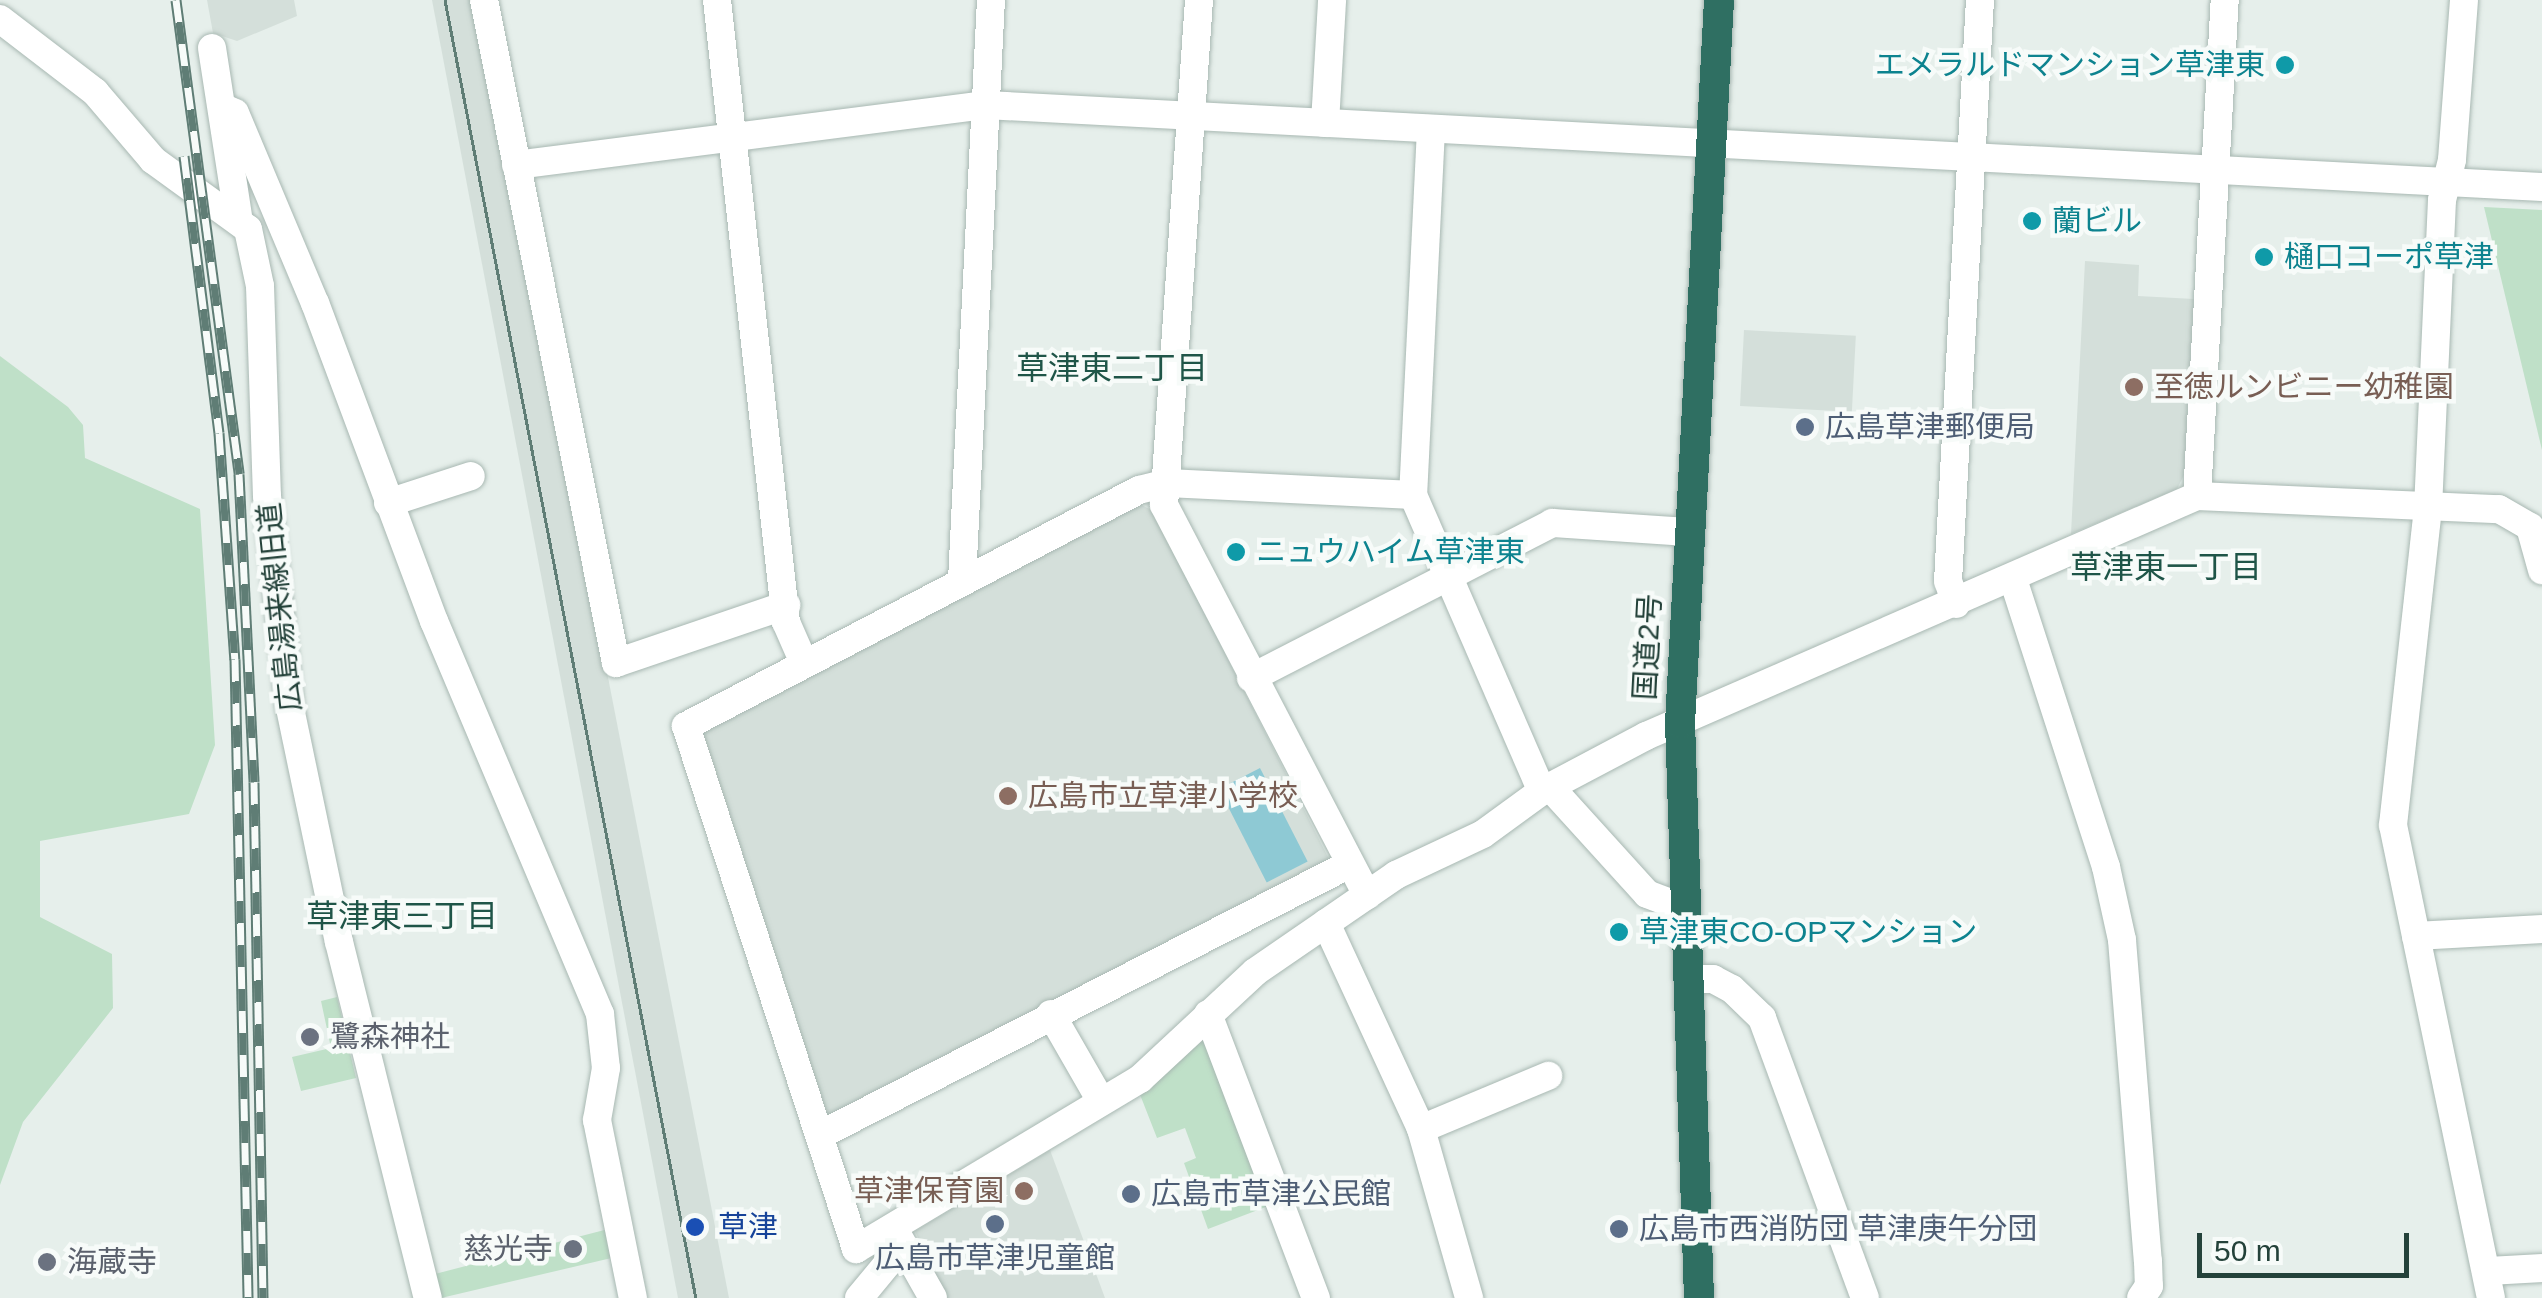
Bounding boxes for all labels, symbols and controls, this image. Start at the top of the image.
place label: エメラルドマンション草津東 [1875,47,2265,83]
marker: エメラルドマンション草津東 [2274,54,2296,76]
place label: 蘭ビル [2052,203,2142,239]
marker: 蘭ビル [2021,210,2043,232]
place label: 樋口コーポ草津 [2284,239,2494,275]
marker: 樋口コーポ草津 [2253,246,2275,268]
district label: 草津東二丁目 [1016,349,1208,387]
place label: 至徳ルンビニー幼稚園 [2154,369,2454,405]
marker: 至徳ルンビニー幼稚園 [2123,376,2145,398]
place label: 広島草津郵便局 [1825,409,2035,445]
marker: 広島草津郵便局 [1794,416,1816,438]
street label: 広島湯来線旧道 [251,501,309,713]
place label: ニュウハイム草津東 [1256,534,1526,570]
marker: ニュウハイム草津東 [1225,541,1247,563]
district label: 草津東一丁目 [2070,548,2262,586]
street label: 国道2号 [1627,593,1669,701]
place label: 広島市立草津小学校 [1028,778,1298,814]
marker: 広島市立草津小学校 [997,785,1019,807]
district label: 草津東三丁目 [306,897,498,935]
place label: 草津東CO-OPマンション [1639,914,1977,950]
marker: 草津東CO-OPマンション [1608,921,1630,943]
place label: 鷺森神社 [330,1019,450,1055]
marker: 鷺森神社 [299,1026,321,1048]
place label: 草津保育園 [854,1173,1004,1209]
place label: 広島市草津公民館 [1151,1176,1391,1212]
marker: 草津保育園 [1013,1180,1035,1202]
marker: 広島市草津公民館 [1120,1183,1142,1205]
place label: 草津 [718,1209,778,1245]
place label: 広島市西消防団 草津庚午分団 [1639,1211,2037,1247]
marker: 広島市草津児童館 [984,1213,1006,1235]
scale bar [2202,1213,2414,1275]
marker: 草津 [682,1214,708,1240]
marker: 広島市西消防団 草津庚午分団 [1608,1218,1630,1240]
place label: 慈光寺 [463,1231,553,1267]
text: 50 m [2214,1234,2281,1267]
marker: 慈光寺 [562,1238,584,1260]
place label: 広島市草津児童館 [875,1240,1115,1276]
place label: 海蔵寺 [67,1244,157,1280]
marker: 海蔵寺 [36,1251,58,1273]

